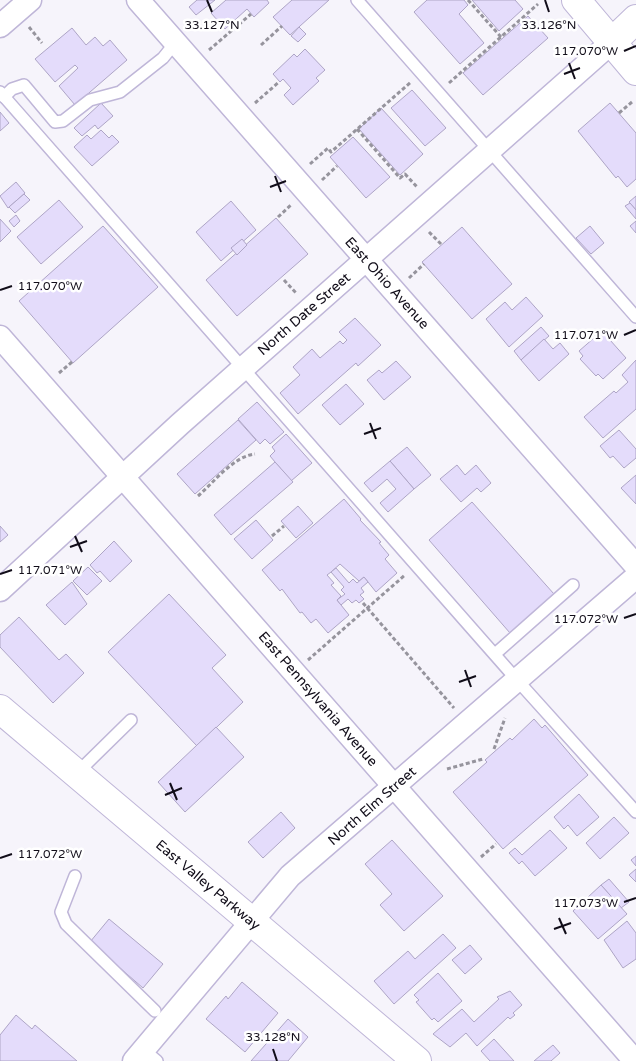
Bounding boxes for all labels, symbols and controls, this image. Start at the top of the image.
text: 33.127°N [184,18,240,32]
text: 33.126°N [522,18,576,32]
text: 117.070°W [554,44,618,58]
street label: East Ohio Avenue [341,234,433,333]
street label: North Date Street [254,269,354,359]
text: 117.070°W [18,279,82,293]
text: 117.071°W [554,328,618,342]
text: 117.071°W [18,563,82,577]
text: 117.072°W [554,612,618,626]
street label: East Pennsylvania Avenue [255,628,381,770]
street label: North Elm Street [324,763,420,849]
street label: East Valley Parkway [152,836,264,934]
text: 117.072°W [18,847,82,861]
text: 117.073°W [554,896,618,910]
text: 33.128°N [246,1030,300,1044]

